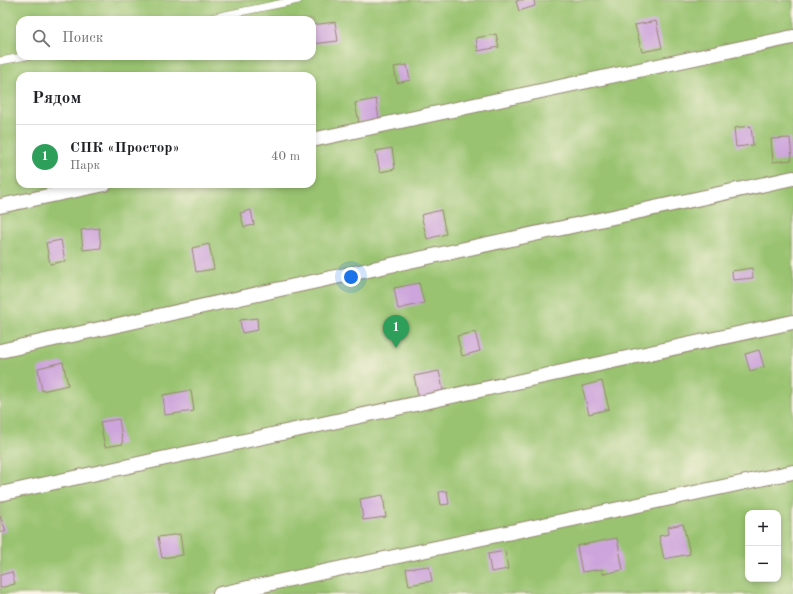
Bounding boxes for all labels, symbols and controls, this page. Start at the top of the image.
search box [16,16,316,60]
icon: search [30,27,52,49]
text: Поиск [62,31,103,46]
text: Рядом [32,90,81,107]
text: СПК «Простор» [70,141,180,156]
text: 1 [41,150,49,163]
text: 40 m [271,150,300,163]
text: Парк [70,159,100,172]
your location [341,267,361,287]
pin: 1 [383,315,409,348]
map controls [745,510,781,582]
button: + [745,510,781,546]
button: − [745,546,781,582]

